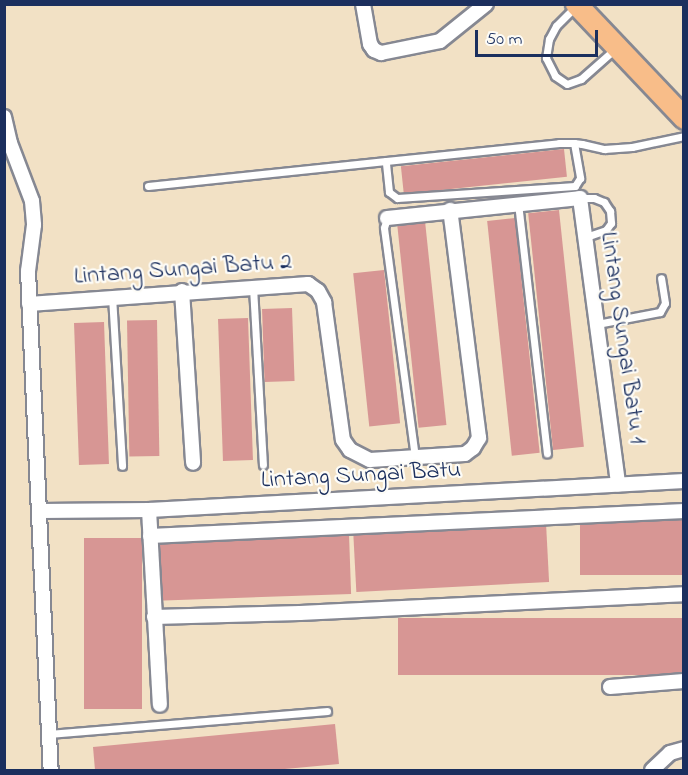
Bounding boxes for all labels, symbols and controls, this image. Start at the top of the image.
scale bar [478,18,601,56]
text: 50 m [486,27,523,53]
street label: Lintang Sungai Batu 1 [593,230,651,446]
street label: Lintang Sungai Batu 2 [73,248,293,292]
street label: Lintang Sungai Batu [260,456,462,496]

